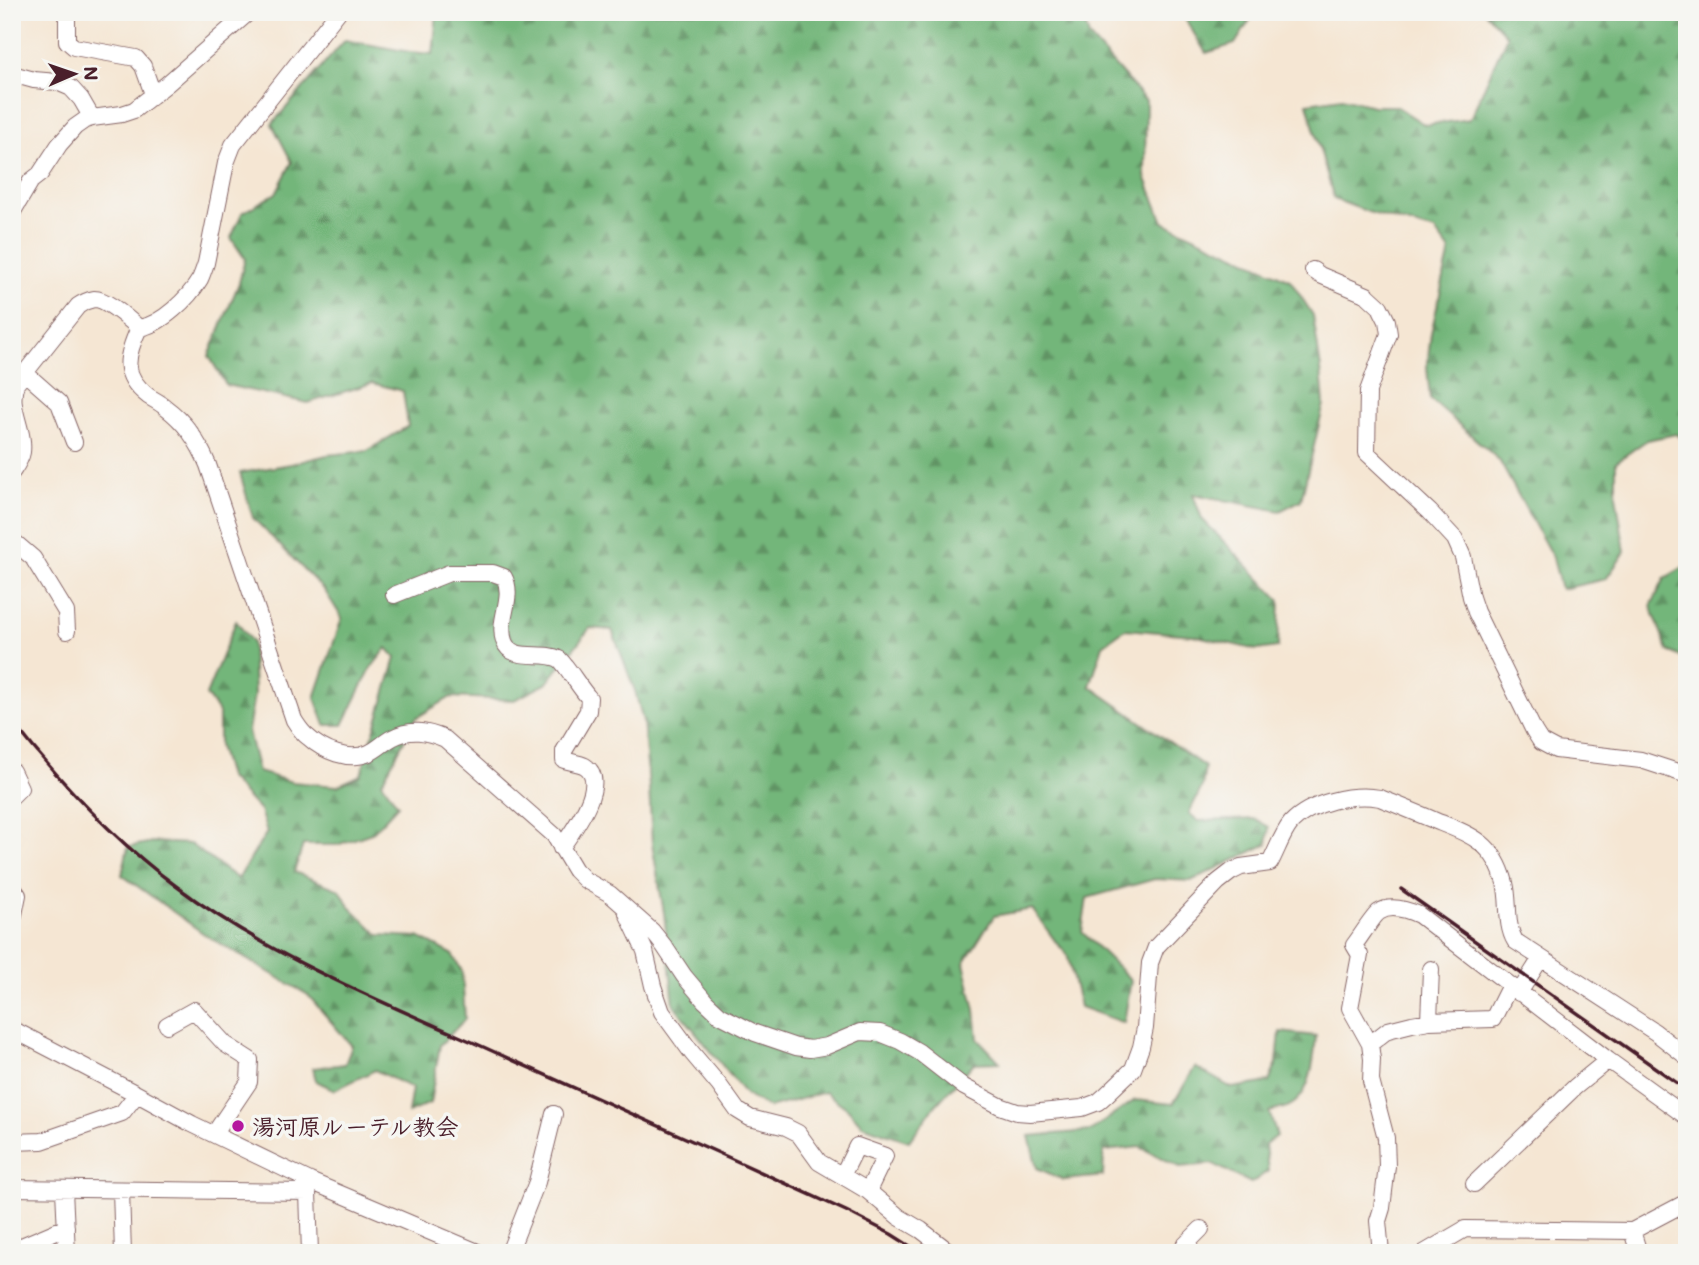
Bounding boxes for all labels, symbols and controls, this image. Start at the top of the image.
north arrow [38,38,108,108]
text: N [79,66,104,81]
place label: 湯河原ルーテル教会 [252,1111,459,1141]
marker: 湯河原ルーテル教会 [230,1118,246,1134]

